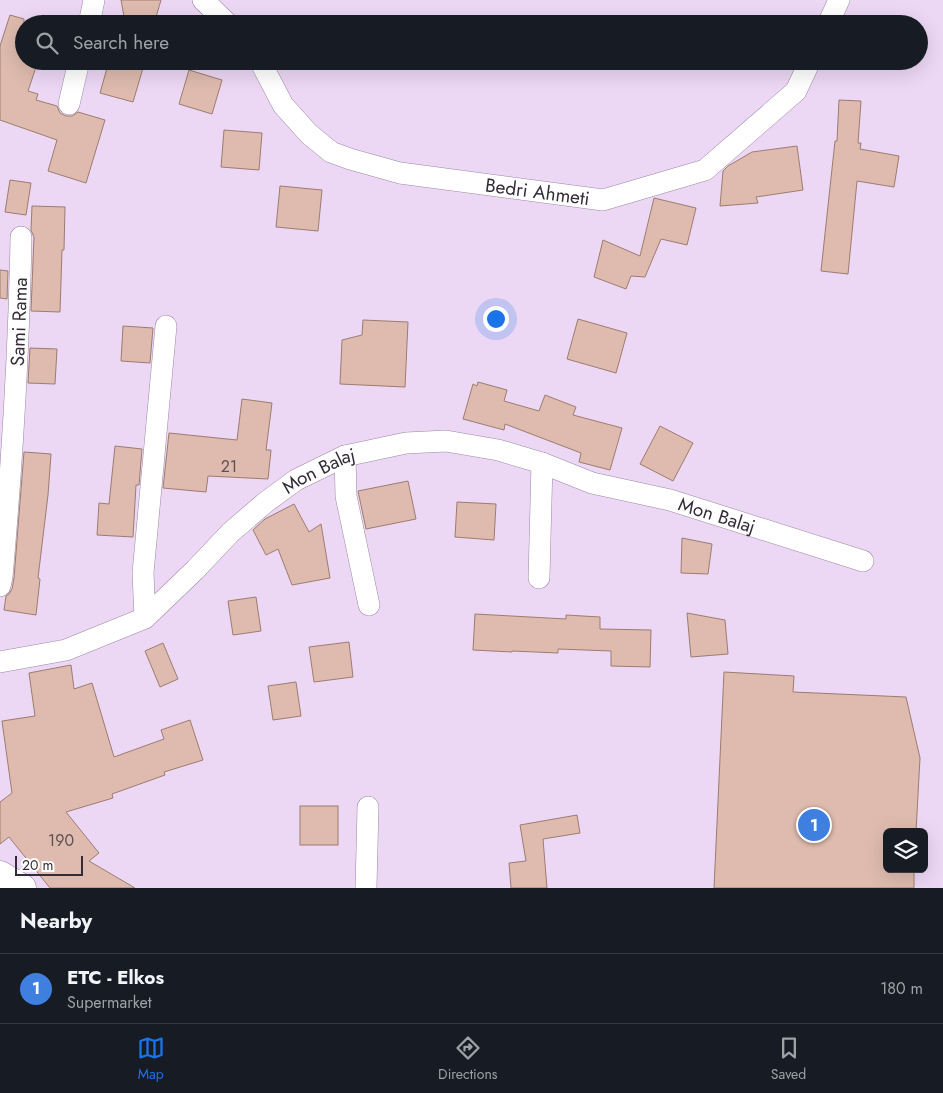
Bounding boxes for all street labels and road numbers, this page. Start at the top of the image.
street label: Bedri Ahmeti [484,171,591,212]
street label: Sami Rama [3,277,34,367]
street label: Mon Balaj [276,441,358,500]
street label: Mon Balaj [675,490,759,540]

